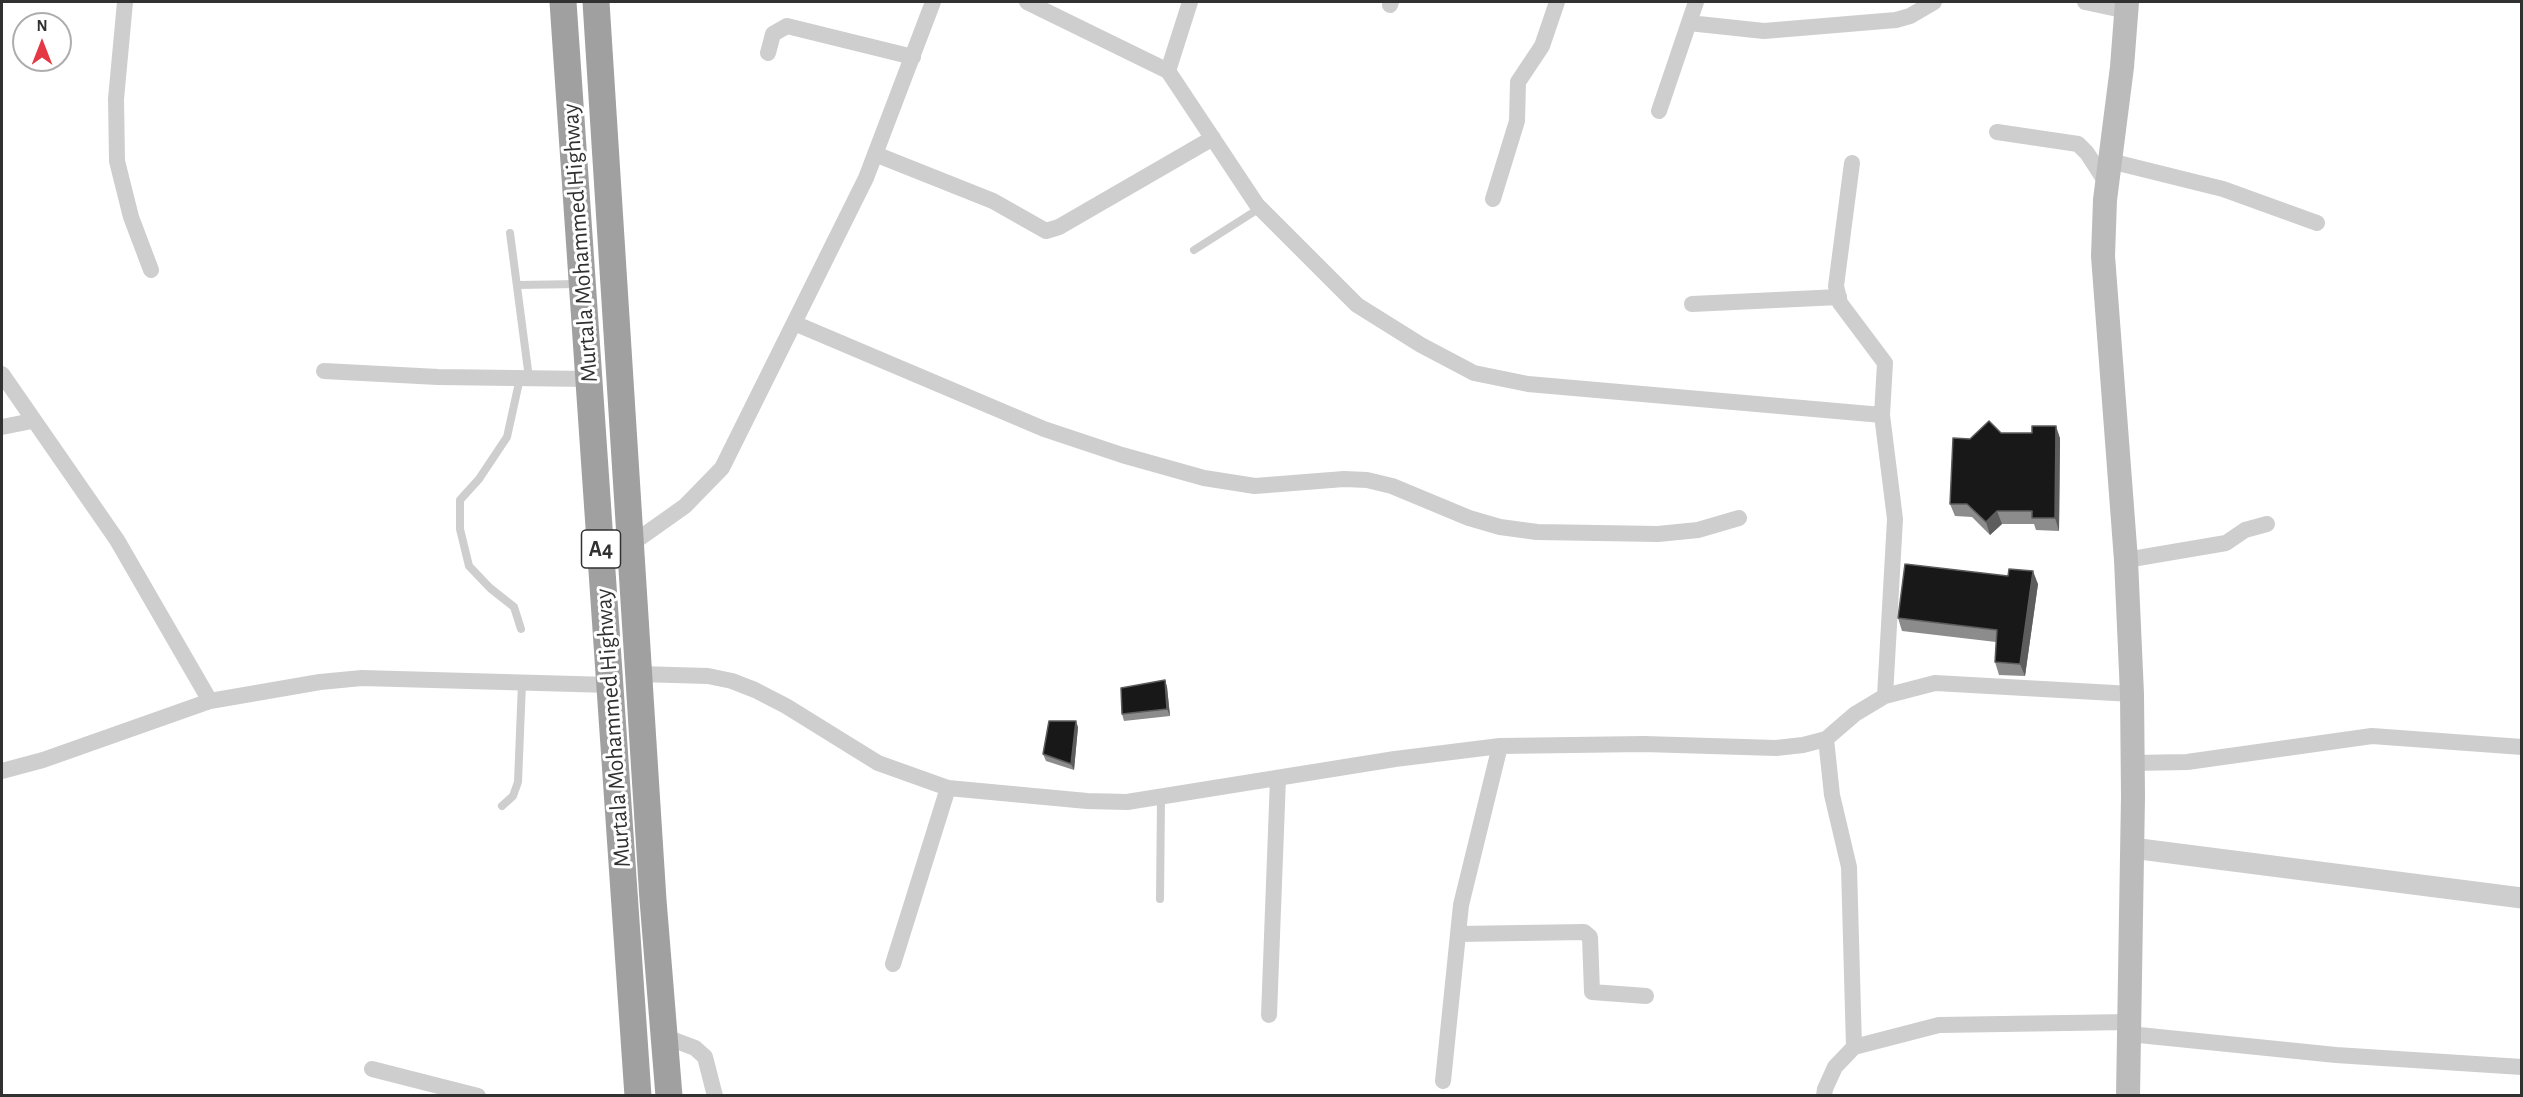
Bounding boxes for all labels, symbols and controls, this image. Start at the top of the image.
north arrow [12,12,72,72]
text: N [36,18,48,34]
street label: Murtala Mohammed Highway [556,102,604,384]
road number: A4 [582,530,620,568]
street label: Murtala Mohammed Highway [589,587,637,869]

